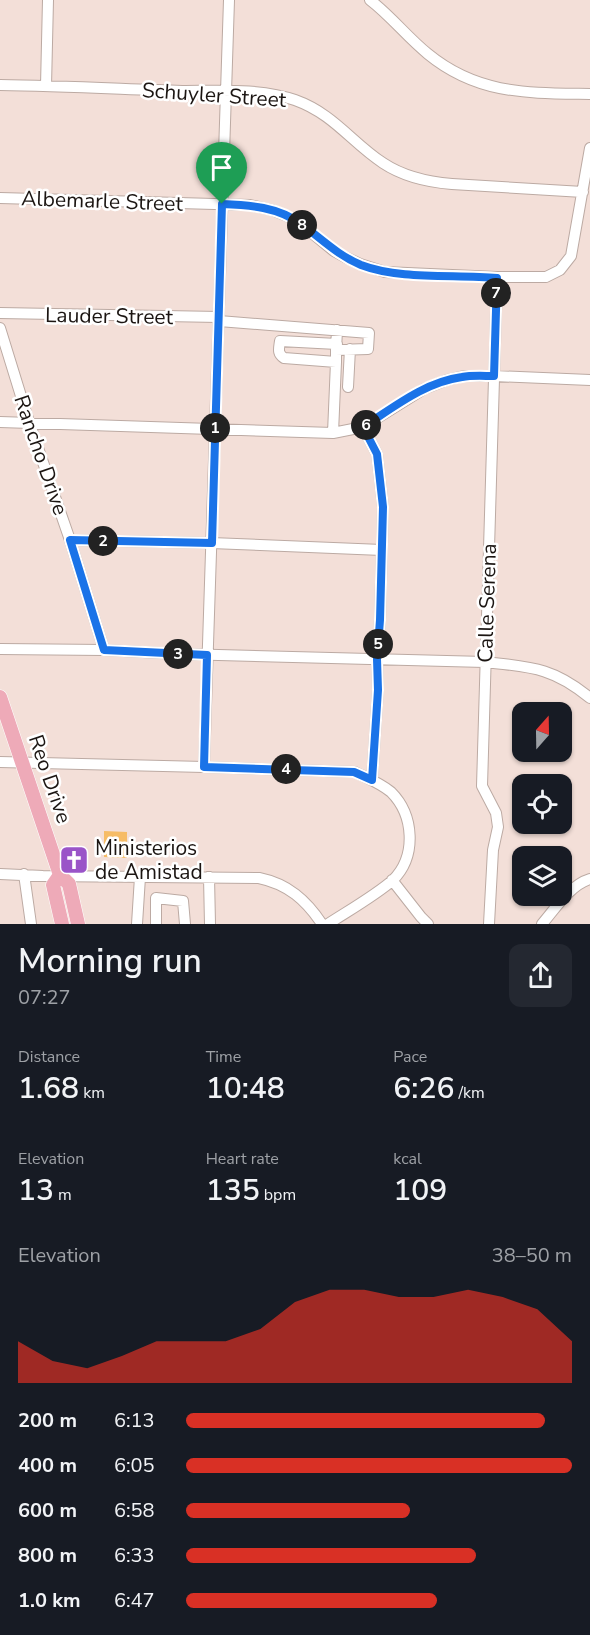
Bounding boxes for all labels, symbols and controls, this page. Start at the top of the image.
street label: Schuyler Street [141,76,288,114]
pin [196,142,247,204]
icon: arrive [205,151,238,184]
street label: Albemarle Street [21,184,184,218]
pin: 8 [287,210,317,240]
text: 8 [297,214,307,236]
pin: 7 [481,278,511,308]
text: 7 [491,282,501,304]
street label: Lauder Street [45,301,174,331]
street label: Rancho Drive [7,391,75,519]
pin: 6 [351,410,381,440]
pin: 1 [200,413,230,443]
text: 6 [361,414,371,436]
text: 1 [210,417,220,439]
pin: 2 [88,526,118,556]
text: 2 [98,530,108,552]
street label: Calle Serena [471,543,503,663]
pin: 5 [363,629,393,659]
text: 5 [373,633,383,655]
pin: 3 [163,639,193,669]
text: 3 [173,643,183,665]
north arrow [512,702,572,762]
map controls [512,702,572,906]
street label: Reo Drive [22,731,78,827]
pin: 4 [271,754,301,784]
text: 4 [281,758,291,780]
button: locate [512,774,572,834]
place label: Ministerios de Amistad [95,834,203,886]
church icon: Ministerios de Amistad [58,844,90,876]
button: layers [512,846,572,906]
text: Morning run [18,939,202,984]
button: share [509,944,572,1007]
text: 07:27 [18,984,71,1011]
text: Distance [18,1046,80,1068]
text: Time [206,1046,241,1068]
text: Pace [393,1046,427,1068]
text: 1.68 [18,1068,79,1109]
text: 10:48 [206,1068,285,1109]
text: 6:26 [393,1068,454,1109]
text: km [79,1082,105,1104]
text: /km [454,1082,485,1104]
text: Elevation [18,1148,84,1170]
text: Heart rate [206,1148,279,1170]
text: kcal [393,1148,422,1170]
text: 13 [18,1170,54,1211]
text: 135 [206,1170,260,1211]
text: 109 [393,1170,447,1211]
text: m [54,1184,72,1206]
text: bpm [260,1184,296,1206]
text: Elevation [18,1242,101,1269]
text: 38–50 m [492,1242,572,1269]
text: 200 m [18,1407,77,1434]
text: 6:13 [114,1407,155,1434]
text: 400 m [18,1452,77,1479]
text: 6:05 [114,1452,155,1479]
text: 600 m [18,1497,77,1524]
text: 6:58 [114,1497,155,1524]
text: 800 m [18,1542,77,1569]
text: 6:33 [114,1542,155,1569]
text: 1.0 km [18,1587,81,1614]
text: 6:47 [114,1587,155,1614]

